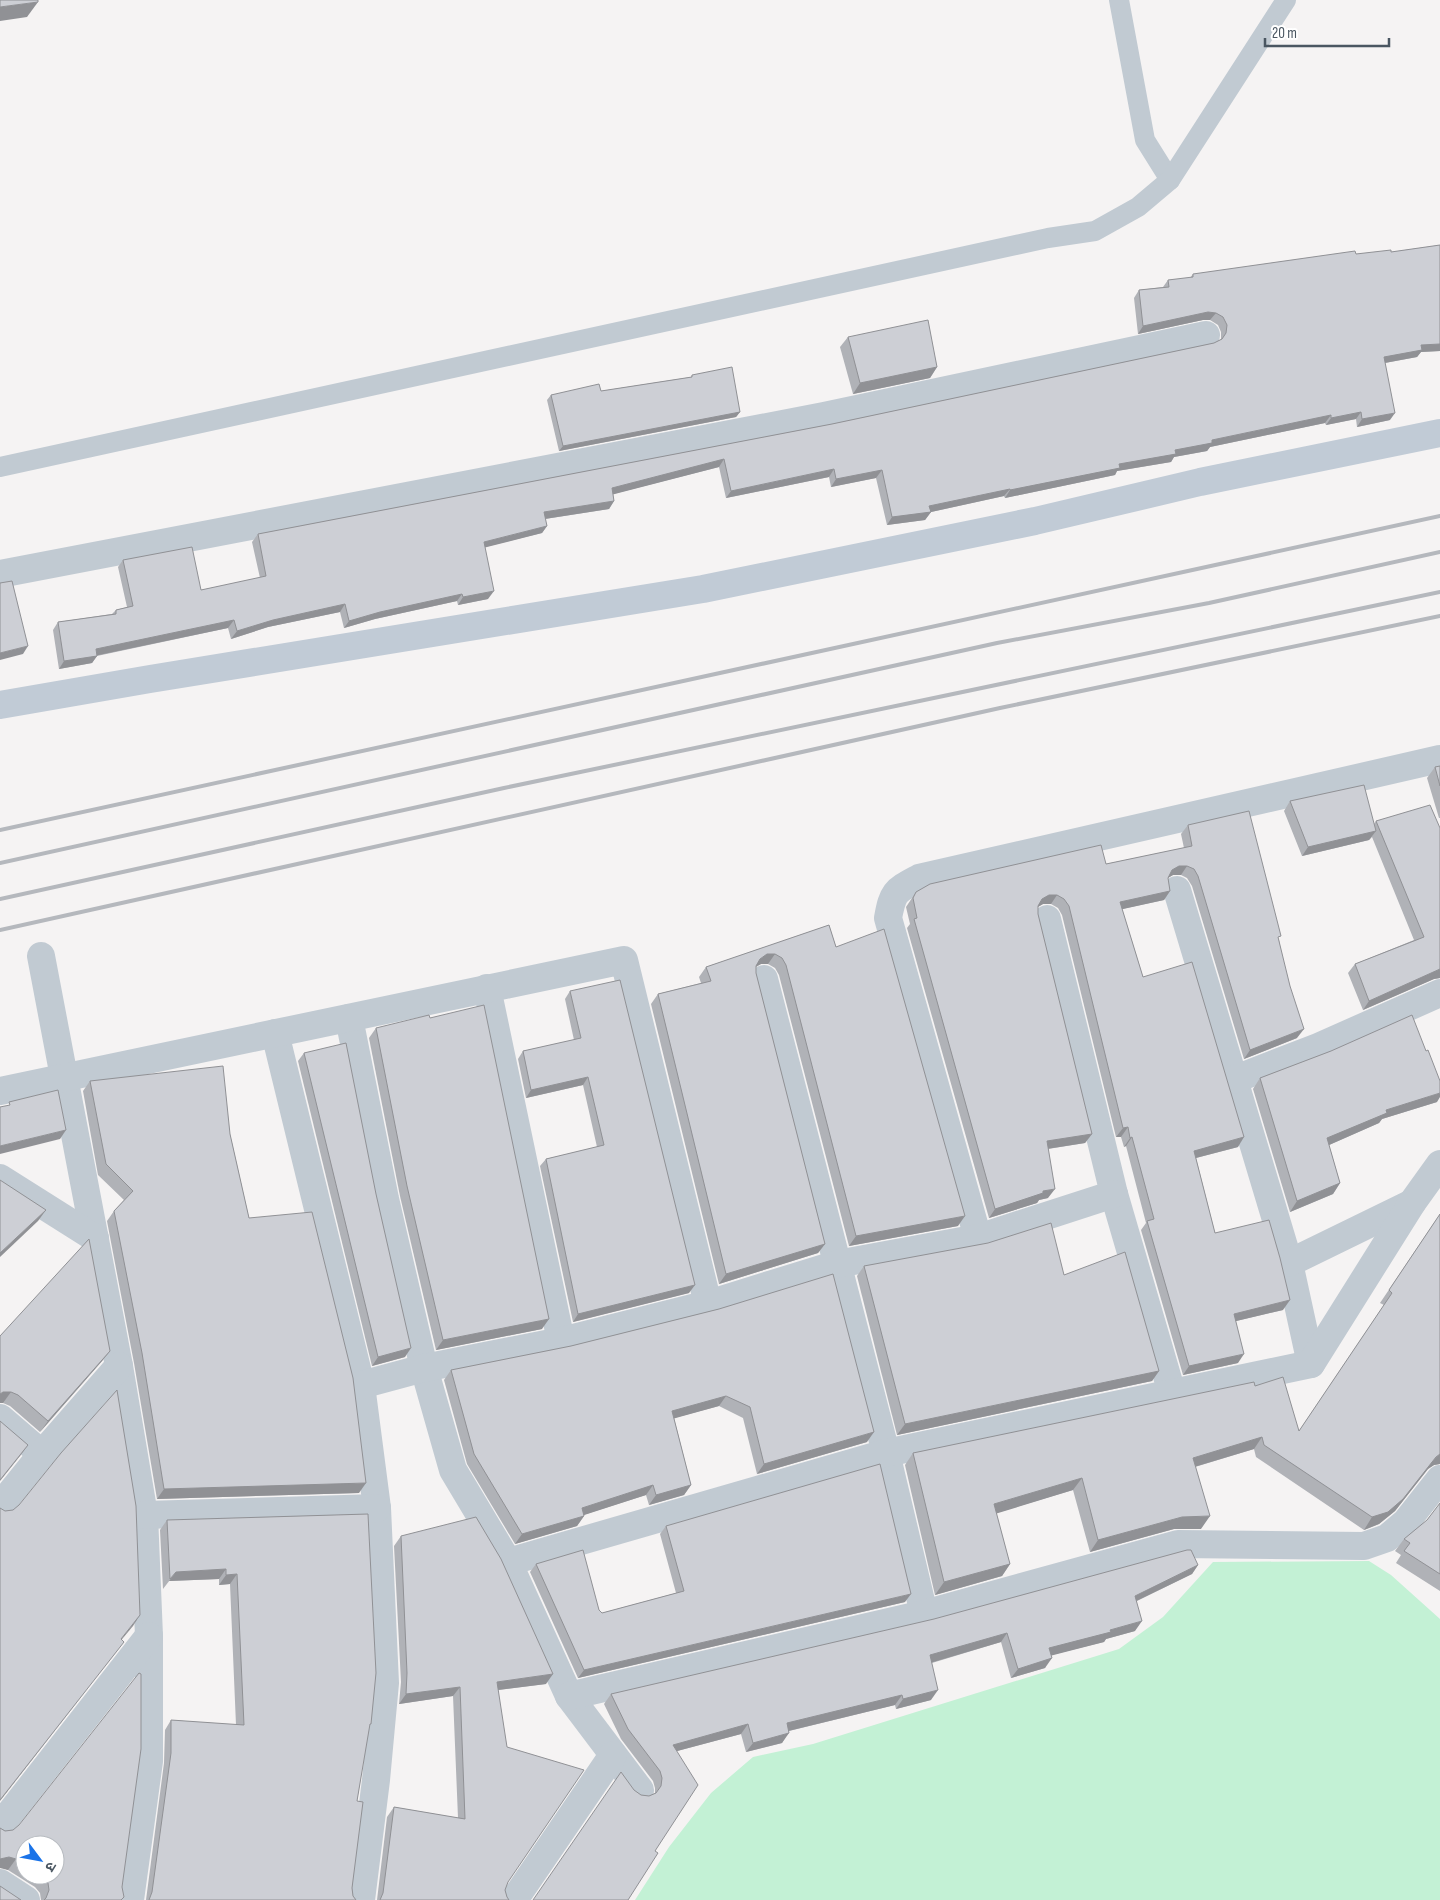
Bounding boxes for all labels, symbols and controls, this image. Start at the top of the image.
scale bar [1265,15,1389,47]
text: 20 m [1272,24,1297,43]
north arrow [15,1835,65,1885]
text: उ [41,1859,60,1875]

